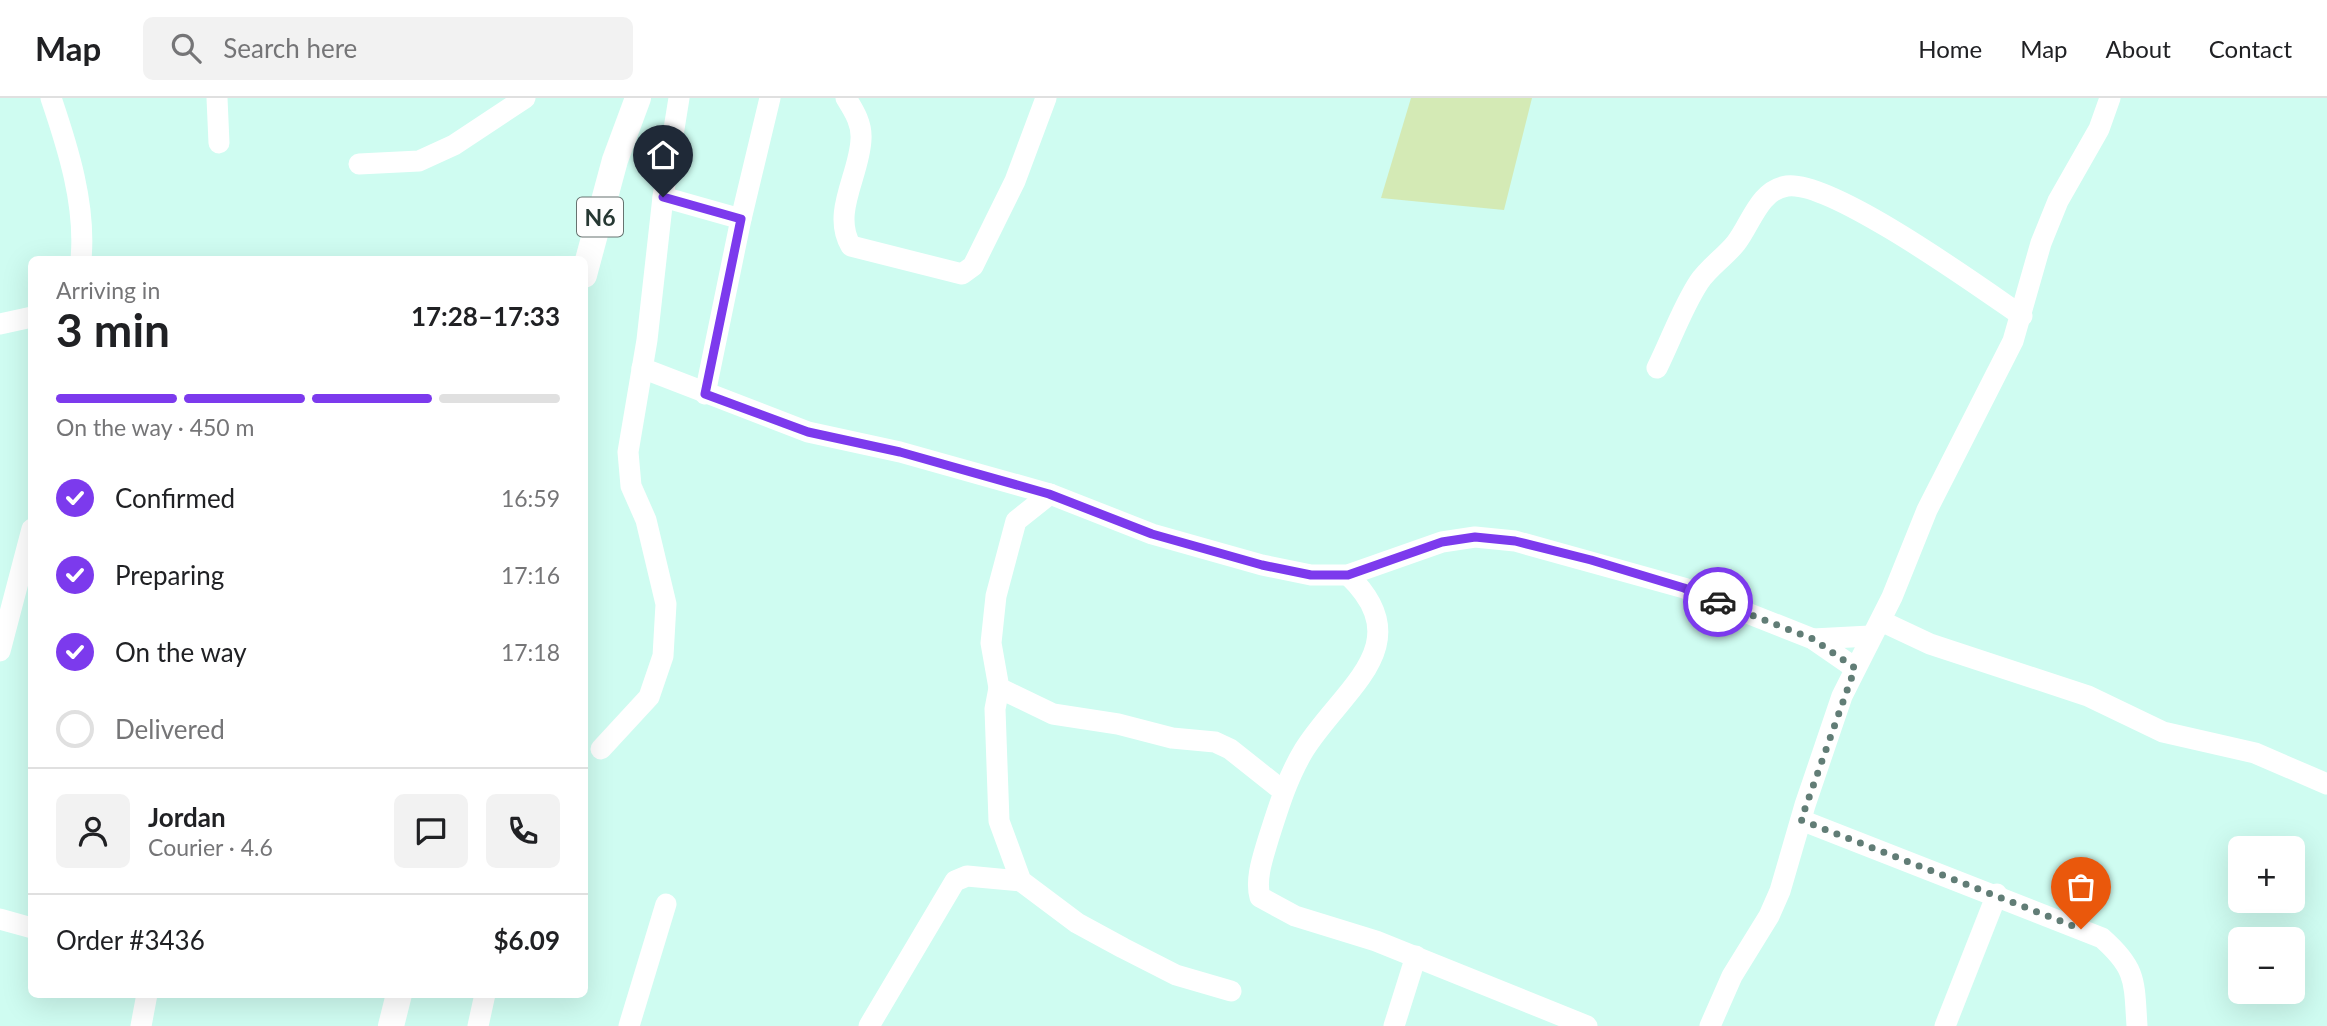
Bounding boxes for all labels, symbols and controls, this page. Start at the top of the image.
search box [143,17,633,80]
text: Map [35,28,101,68]
icon: search [167,29,205,67]
text: Search here [223,32,357,64]
text: Home [1918,34,1982,63]
text: Map [2020,34,2068,63]
text: About [2106,34,2171,63]
text: Contact [2209,34,2292,63]
pin [633,125,693,197]
icon: home [644,136,682,174]
road number: N6 [577,198,623,236]
text: Arriving in [56,276,160,304]
text: 17:28–17:33 [411,300,560,332]
text: 3 min [56,302,170,357]
text: On the way · 450 m [56,413,255,441]
icon: check [56,479,94,517]
text: Confirmed [115,482,235,514]
text: 16:59 [501,484,560,512]
icon: check [56,556,94,594]
text: Preparing [115,559,224,591]
text: 17:16 [501,561,560,589]
courier [1683,567,1753,637]
icon: car [1699,583,1737,621]
icon: check [56,633,94,671]
text: On the way [115,636,247,668]
text: 17:18 [501,638,560,666]
text: Delivered [115,713,225,745]
button: person [56,794,130,868]
button: chat [394,794,468,868]
button: phone [486,794,560,868]
text: Jordan [148,801,226,833]
text: Courier · 4.6 [148,833,273,861]
map controls [2228,836,2305,1004]
button: + [2228,836,2305,913]
pin [2051,857,2111,929]
icon: bag [2062,868,2100,906]
text: Order #3436 [56,924,205,956]
text: $6.09 [494,924,560,956]
button: − [2228,927,2305,1004]

